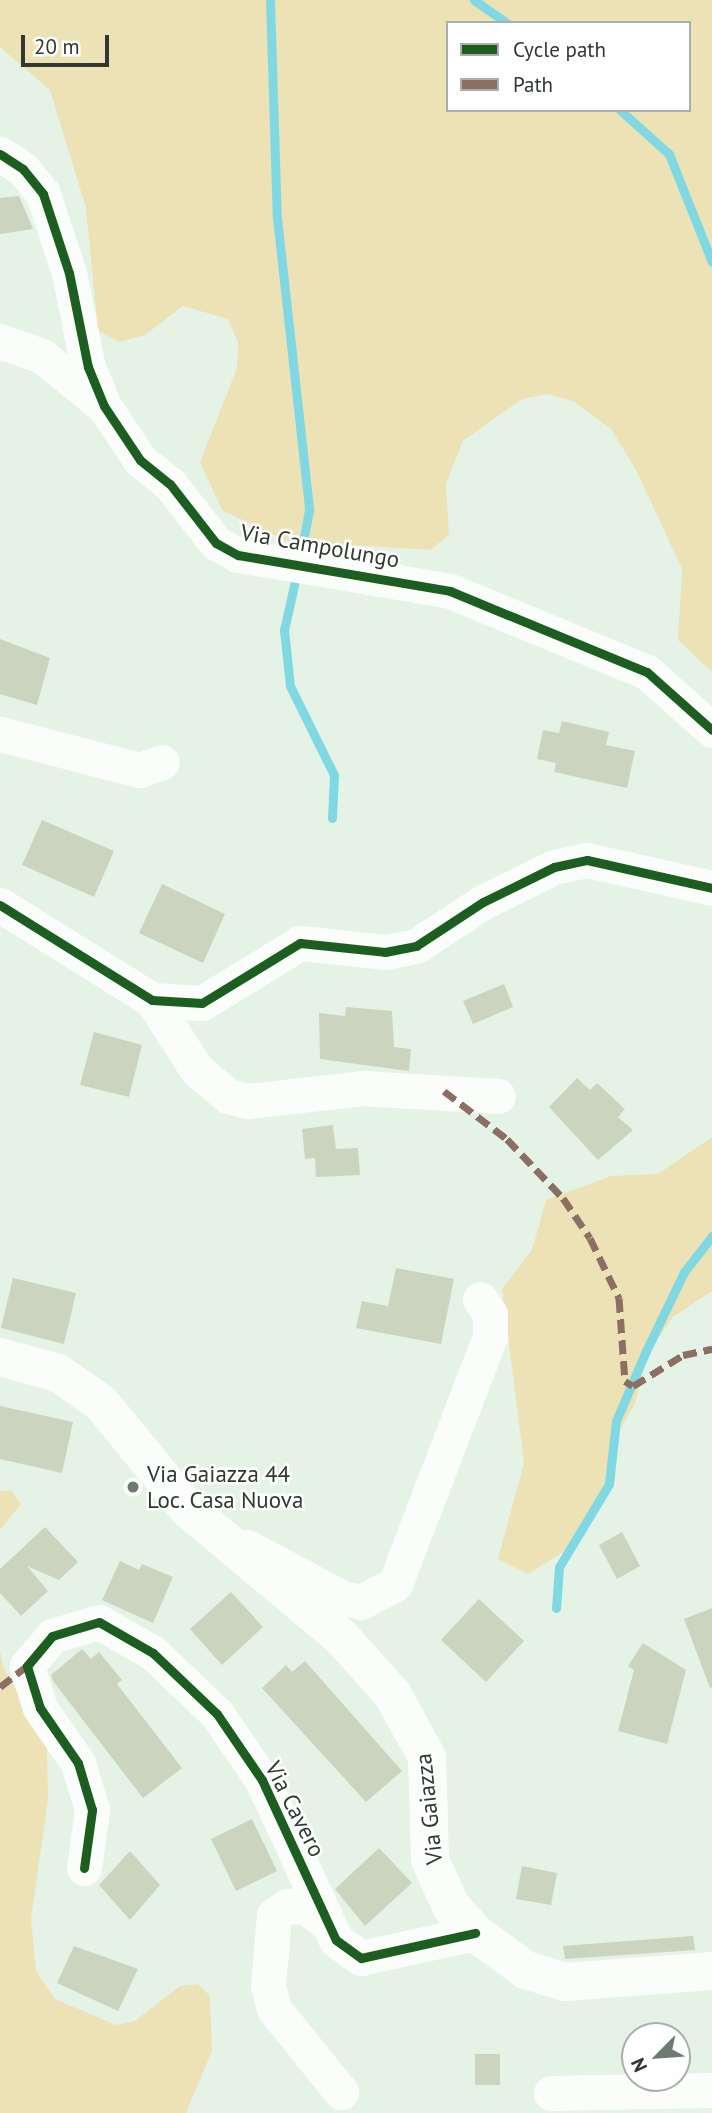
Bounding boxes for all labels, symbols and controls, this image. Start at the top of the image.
scale bar [24,21,112,65]
legend [446,21,691,112]
text: 20 m [34,33,80,60]
text: Cycle path [513,36,606,63]
text: Path [513,71,553,98]
street label: Via Campolungo [238,518,402,574]
place label: Via Gaiazza 44 Loc. Casa Nuova [147,1460,305,1514]
marker: Via Gaiazza 44 Loc. Casa Nuova [125,1479,141,1495]
street label: Via Gaiazza [409,1752,449,1866]
street label: Via Cavero [259,1757,331,1861]
north arrow [621,2022,691,2092]
text: N [625,2054,652,2076]

